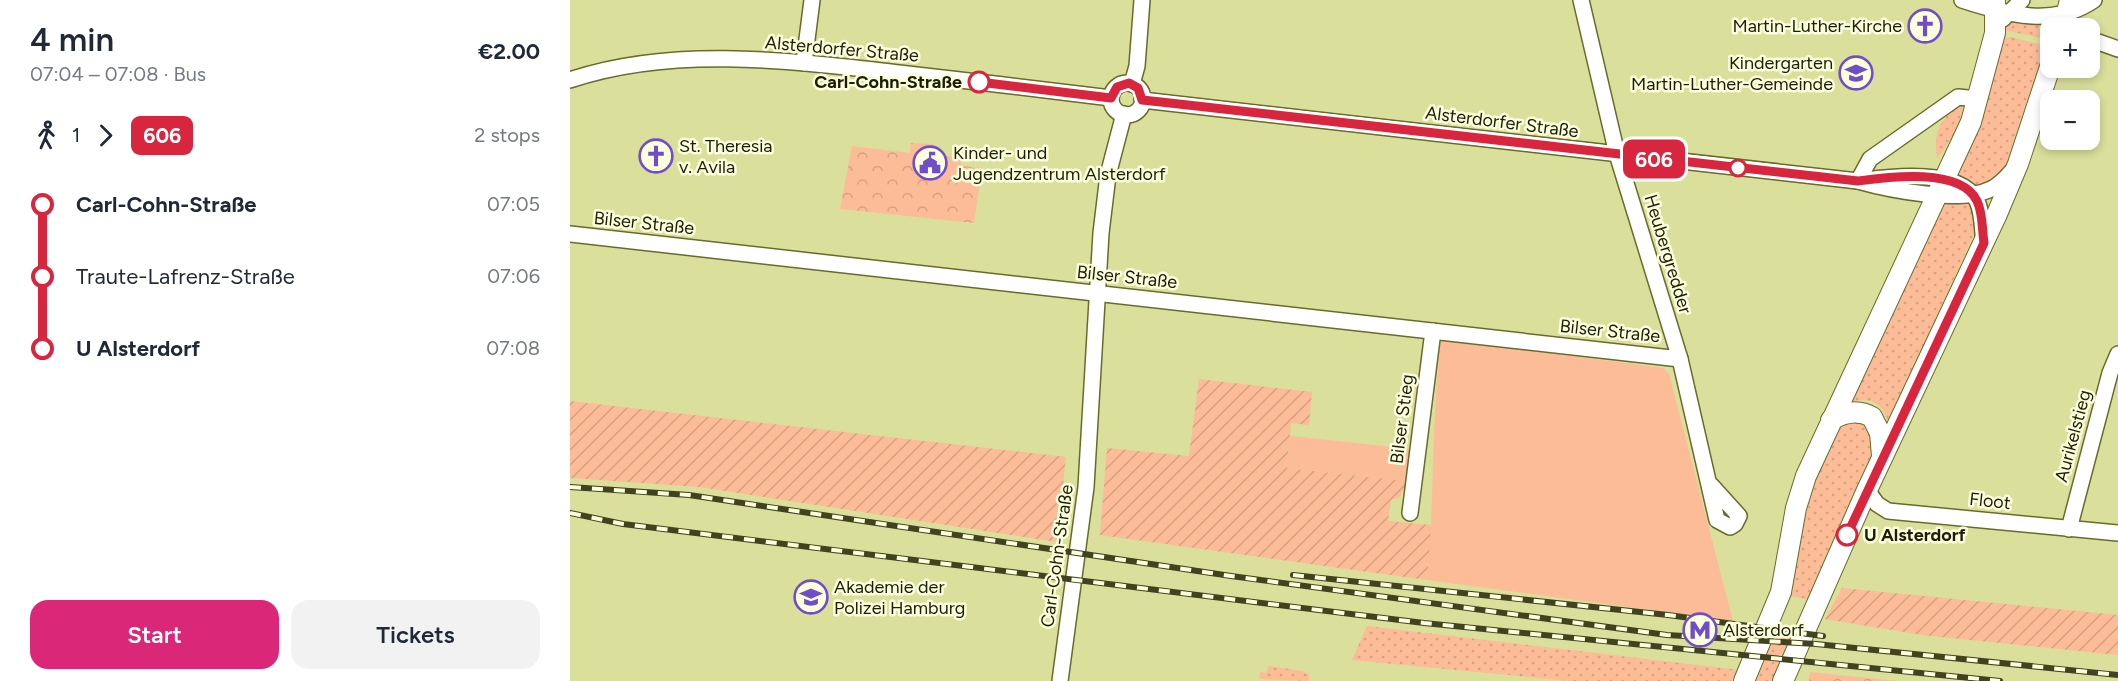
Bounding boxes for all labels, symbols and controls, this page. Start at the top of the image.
church icon: Martin-Luther-Kirche [1907,8,1943,44]
place label: Martin-Luther-Kirche [1732,15,1902,37]
map controls [2040,18,2100,150]
button: + [2040,18,2100,78]
text: 4 min [30,20,114,59]
street label: Alsterdorfer Straße [764,31,920,67]
text: €2.00 [478,38,540,65]
place label: Kindergarten Martin-Luther-Gemeinde [1631,52,1833,95]
school or university icon: Kindergarten Martin-Luther-Gemeinde [1838,55,1874,91]
text: 07:04 – 07:08 · Bus [30,62,206,86]
place label: Carl-Cohn-Straße [814,71,962,93]
marker: Carl-Cohn-Straße [968,71,990,93]
button: − [2040,90,2100,150]
street label: Alsterdorfer Straße [1424,102,1580,142]
icon: walk [30,119,63,152]
icon: forward [89,119,122,152]
text: 1 [72,123,80,147]
text: 606 [143,123,181,148]
text: 2 stops [474,123,540,147]
place label: St. Theresia v. Avila [679,135,773,178]
church icon: St. Theresia v. Avila [638,138,674,174]
line badge: 606 [1620,140,1688,178]
place label: Kinder- und Jugendzentrum Alsterdorf [953,142,1166,185]
public building icon: Kinder- und Jugendzentrum Alsterdorf [912,145,948,181]
text: 606 [1635,147,1673,172]
unlabelled marker [1729,159,1747,177]
text: Carl-Cohn-Straße [76,191,257,218]
text: 07:05 [487,192,540,216]
street label: Heubergredder [1639,192,1697,316]
street label: Bilser Straße [593,207,696,239]
street label: Bilser Straße [1076,261,1179,293]
text: Traute-Lafrenz-Straße [76,263,295,290]
text: 07:06 [487,264,540,288]
street label: Bilser Straße [1559,315,1662,347]
text: U Alsterdorf [76,335,200,362]
text: 07:08 [486,336,540,360]
street label: Bilser Stieg [1386,373,1418,465]
street label: Aurikelstieg [2050,387,2096,485]
street label: Carl-Cohn-Straße [1036,483,1078,629]
street label: Floot [1968,488,2012,514]
marker: U Alsterdorf [1836,524,1858,546]
place label: U Alsterdorf [1864,524,1966,546]
place label: Akademie der Polizei Hamburg [834,576,965,619]
school or university icon: Akademie der Polizei Hamburg [793,579,829,615]
button: Start [30,600,279,669]
button: Tickets [291,600,540,669]
metro station icon: Alsterdorf [1682,612,1718,648]
place label: Alsterdorf [1723,619,1804,641]

